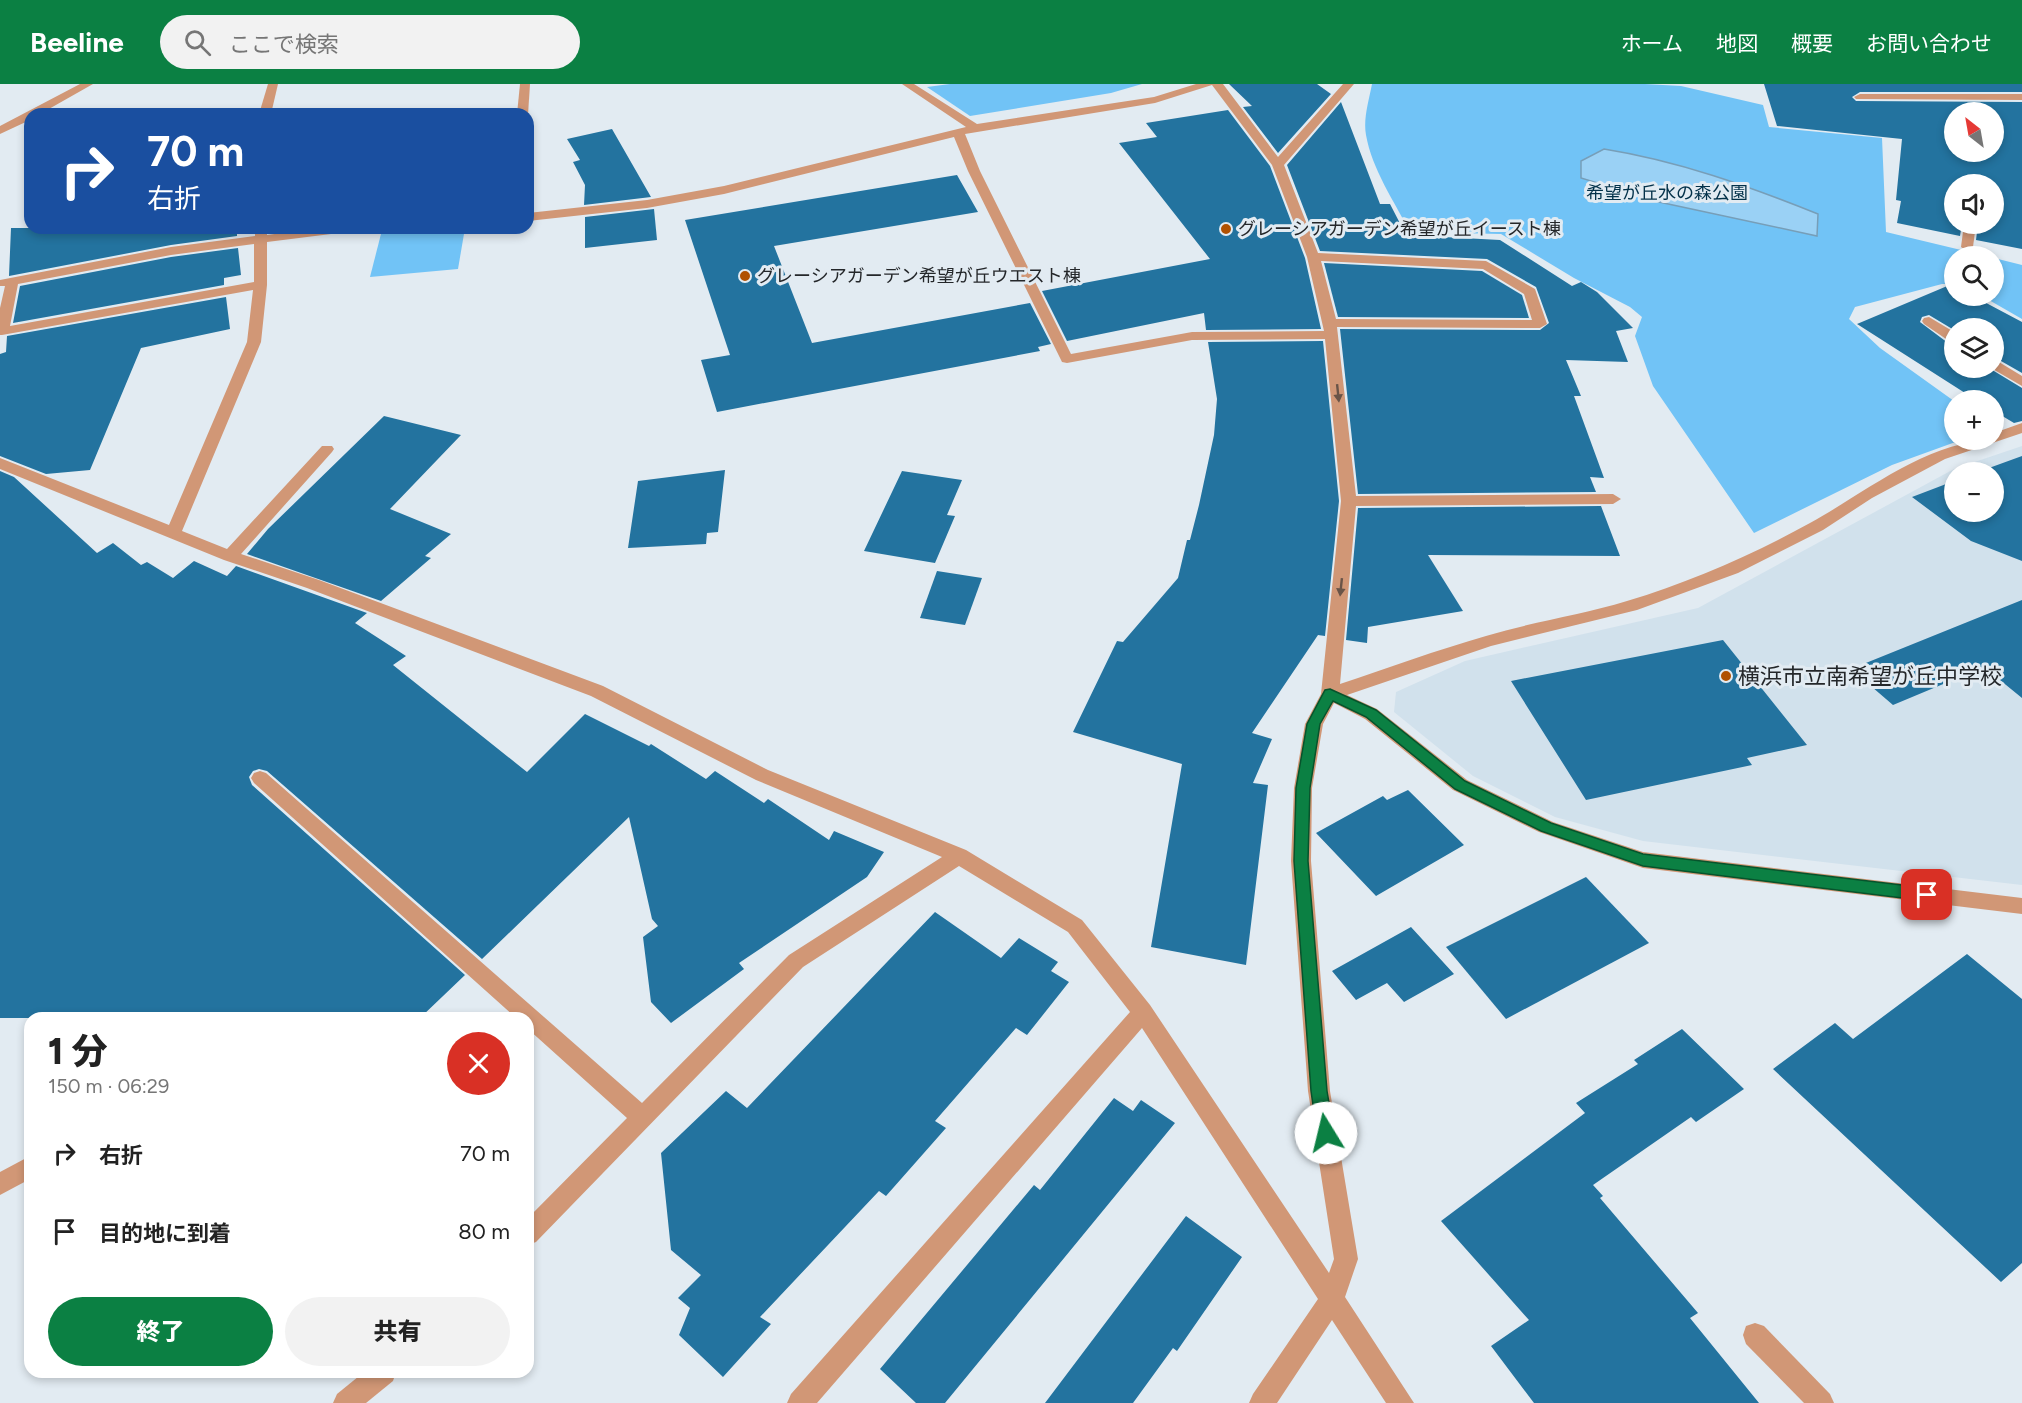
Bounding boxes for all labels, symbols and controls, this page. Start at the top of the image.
search box [160,15,580,69]
text: Beeline [30,25,124,59]
icon: search [181,26,214,59]
text: ここで検索 [229,31,339,58]
text: ホーム [1621,31,1683,56]
text: 地図 [1716,31,1758,56]
text: 概要 [1791,31,1833,56]
text: お問い合わせ [1866,31,1992,56]
north arrow [1944,102,2004,162]
map controls [1944,102,2004,522]
text: 70 m [147,126,244,177]
icon: right [48,132,126,210]
button: sound [1944,174,2004,234]
text: 右折 [147,182,201,215]
park label: 希望が丘水の森公園 [1586,182,1748,204]
place label: グレーシアガーデン希望が丘イースト棟 [1238,218,1561,240]
marker: グレーシアガーデン希望が丘イースト棟 [1219,222,1233,236]
button: search [1944,246,2004,306]
place label: グレーシアガーデン希望が丘ウエスト棟 [757,265,1081,287]
marker: グレーシアガーデン希望が丘ウエスト棟 [738,269,752,283]
button: layers [1944,318,2004,378]
one-way arrow [1333,384,1343,403]
button: + [1944,390,2004,450]
button: − [1944,462,2004,522]
one-way arrow [1336,578,1345,597]
place label: 横浜市立南希望が丘中学校 [1738,663,2002,690]
marker: 横浜市立南希望が丘中学校 [1719,669,1733,683]
pin [1901,869,1952,920]
icon: arrive [1910,878,1943,911]
text: 1 分 [48,1030,108,1073]
button: close [447,1032,510,1095]
text: 150 m · 06:29 [48,1074,169,1098]
position arrow [1294,1101,1358,1165]
icon: right [48,1137,81,1170]
text: 70 m [460,1140,510,1167]
text: 右折 [99,1142,143,1169]
icon: arrive [48,1215,81,1248]
text: 80 m [458,1218,510,1245]
text: 目的地に到着 [99,1220,231,1247]
button: 終了 [48,1297,273,1366]
button: 共有 [285,1297,510,1366]

